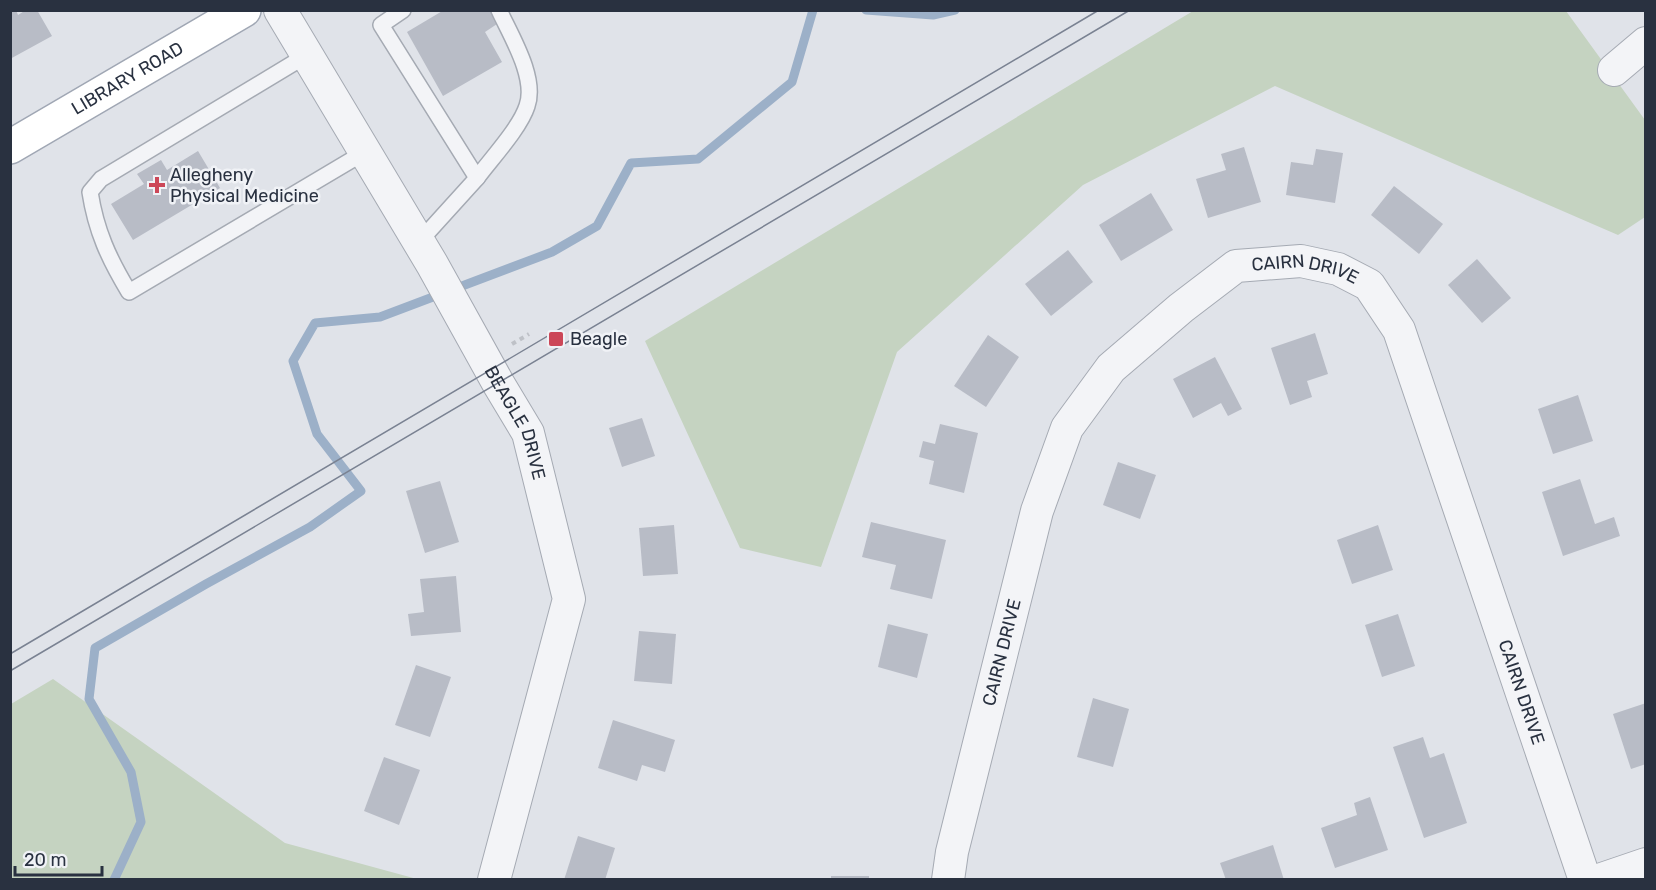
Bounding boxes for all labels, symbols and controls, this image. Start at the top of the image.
street label: LIBRARY ROAD [67,37,187,120]
place label: Allegheny Physical Medicine [170,164,319,207]
marker: Allegheny Physical Medicine [148,176,166,194]
street label: CAIRN DRIVE [1251,250,1363,289]
place label: Beagle [570,328,627,350]
marker: Beagle [547,330,565,348]
street label: BEAGLE DRIVE [480,362,550,482]
street label: CAIRN DRIVE [978,597,1026,708]
street label: CAIRN DRIVE [1493,637,1549,747]
scale bar [15,839,102,877]
text: 20 m [24,849,66,871]

